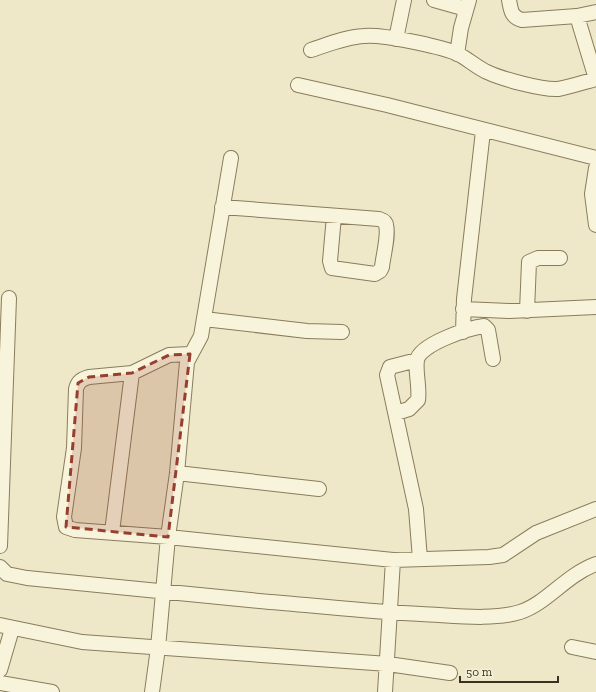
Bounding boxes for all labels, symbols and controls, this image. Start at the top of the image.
scale bar [460,658,558,684]
text: 50 m [466,665,493,679]

